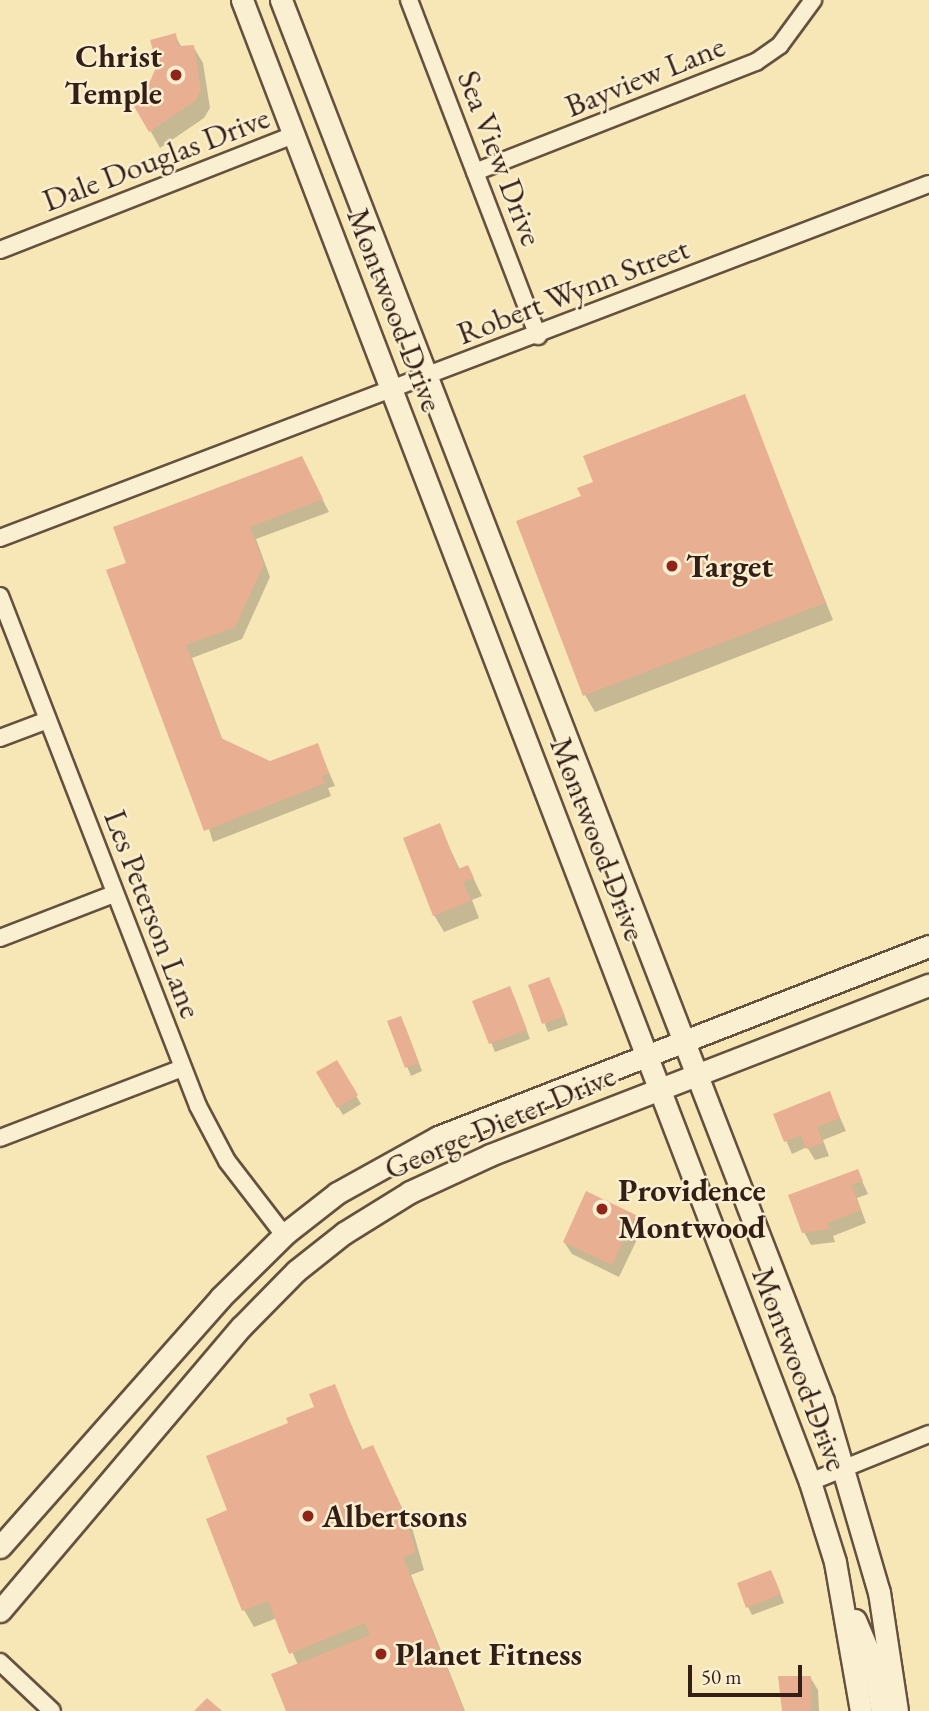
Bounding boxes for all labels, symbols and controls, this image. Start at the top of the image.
street label: Bayview Lane [560,27,730,125]
place label: Christ Temple [65,38,162,113]
street label: Sea View Drive [449,65,551,251]
marker: Christ Temple [168,67,184,83]
street label: Dale Douglas Drive [37,98,275,220]
street label: Montwood Drive [339,203,451,417]
street label: Robert Wynn Street [452,229,694,353]
place label: Target [686,547,773,585]
marker: Target [664,558,680,574]
street label: Montwood Drive [542,732,654,946]
street label: Les Peterson Lane [96,804,210,1024]
street label: George Dieter Drive [379,1056,621,1188]
place label: Providence Montwood [618,1172,766,1247]
marker: Providence Montwood [592,1199,612,1219]
street label: Montwood Drive [744,1262,856,1476]
place label: Albertsons [322,1497,467,1535]
marker: Albertsons [300,1508,316,1524]
place label: Planet Fitness [395,1635,582,1673]
marker: Planet Fitness [373,1646,389,1662]
scale bar [691,1652,805,1696]
text: 50 m [701,1663,742,1690]

